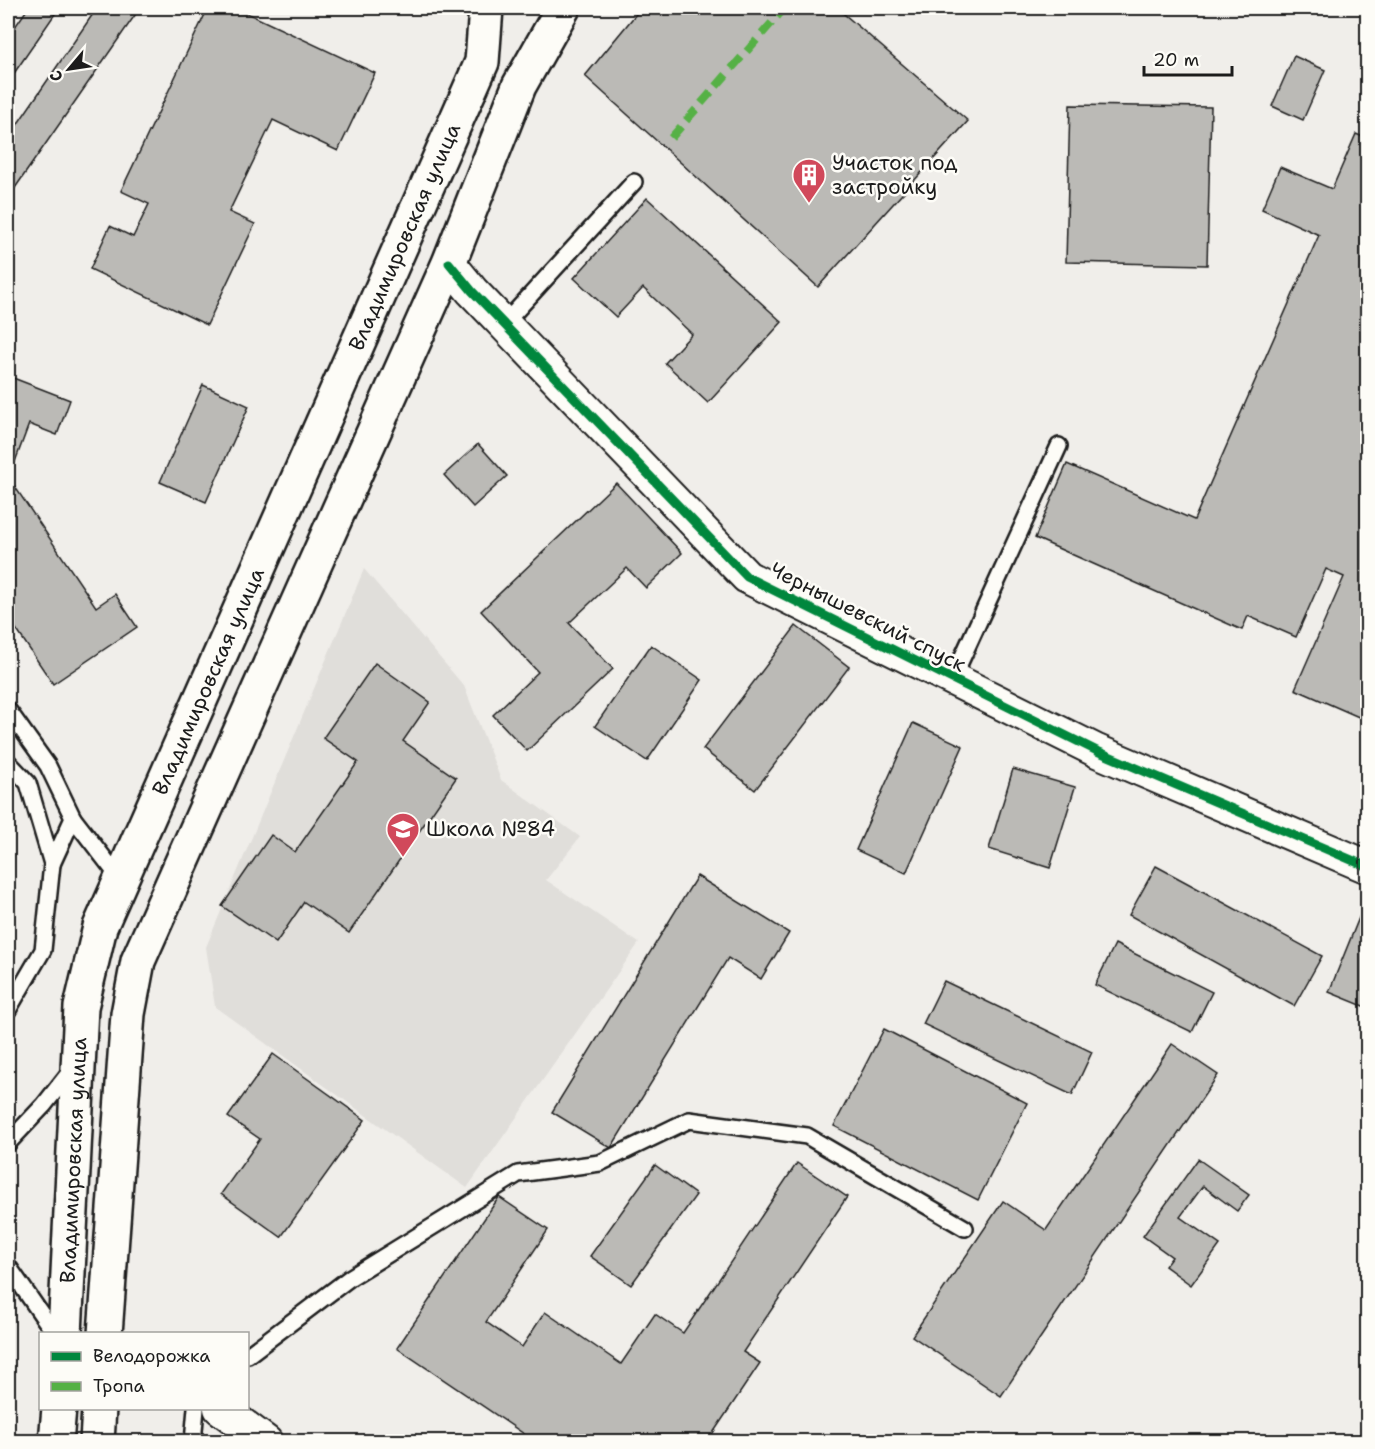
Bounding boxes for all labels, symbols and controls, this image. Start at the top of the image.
north arrow [39,39,99,99]
scale bar [1144,39,1232,77]
text: 20 m [1153,48,1199,72]
text: С [45,66,68,85]
street label: Владимировская улица [342,119,467,355]
place label: Участок под застройку [832,149,958,201]
building icon: Участок под застройку [791,157,827,204]
street label: Чернышевский спуск [765,555,971,679]
street label: Владимировская улица [146,563,271,800]
school or university icon: Школа №84 [385,811,421,858]
place label: Школа №84 [426,815,555,843]
street label: Владимировская улица [54,1037,93,1284]
legend [39,1332,249,1410]
text: Велодорожка [93,1344,211,1368]
text: Тропа [93,1374,145,1398]

